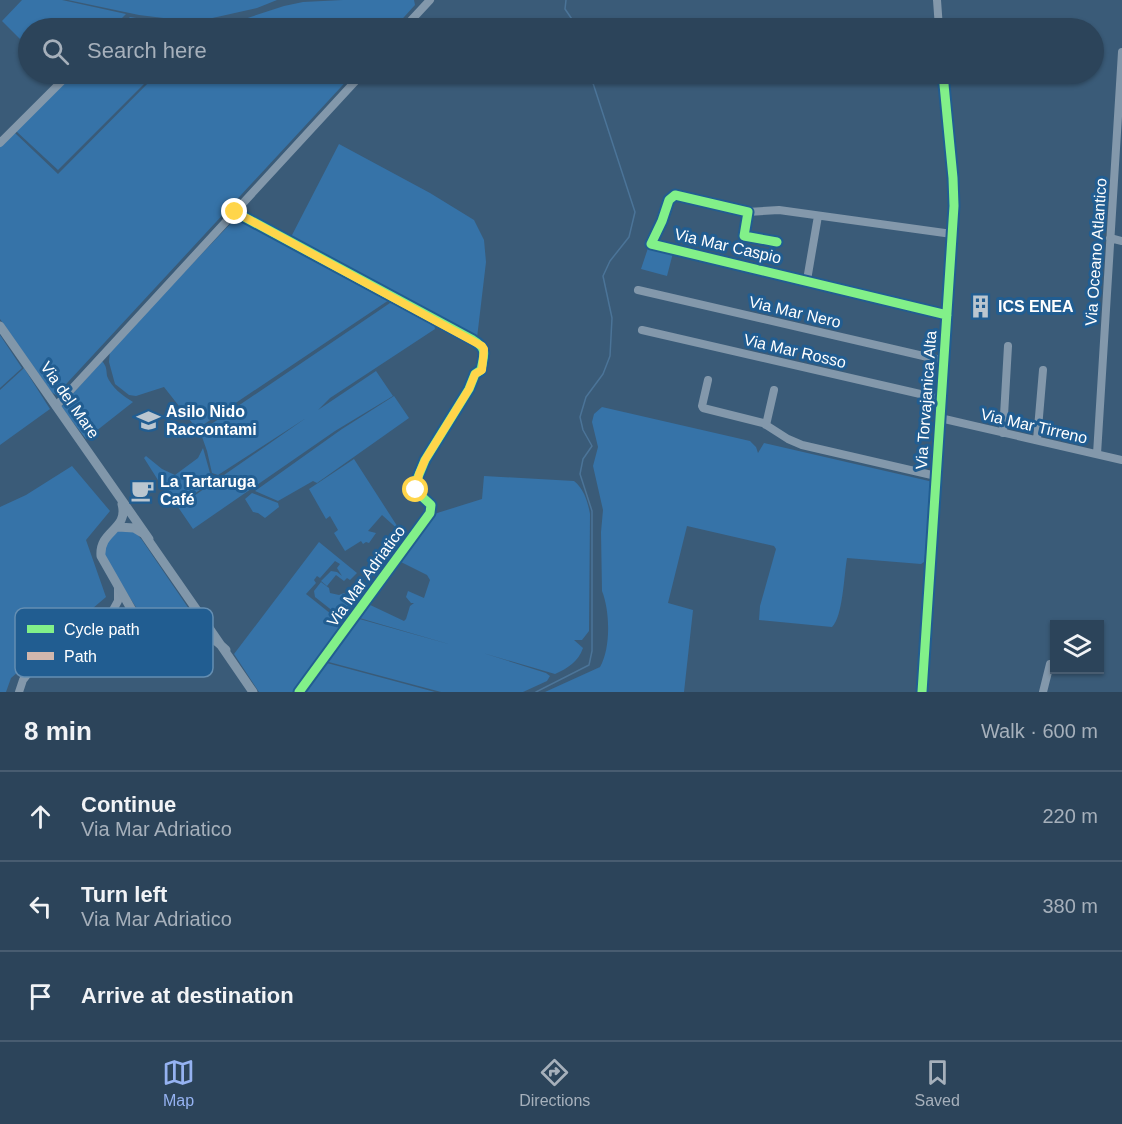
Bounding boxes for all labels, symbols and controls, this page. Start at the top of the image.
search box [18,18,1104,84]
icon: search [39,35,72,68]
text: Search here [87,38,207,63]
street label: Via Oceano Atlantico [1082,177,1110,327]
route end [221,198,247,224]
street label: Via Mar Caspio [673,225,783,267]
street label: Via Mar Nero [747,293,843,331]
building icon: ICS ENEA [967,293,993,319]
place label: ICS ENEA [998,298,1074,315]
street label: Via Torvajanica Alta [913,330,939,470]
street label: Via Mar Rosso [742,331,848,371]
street label: Via del Mare [37,358,103,442]
place label: Asilo Nido Raccontami [166,403,257,438]
street label: Via Mar Tirreno [979,405,1089,447]
school or university icon: Asilo Nido Raccontami [135,407,161,433]
place label: La Tartaruga Café [160,473,256,508]
route start [402,476,428,502]
cafe icon: La Tartaruga Café [129,477,155,503]
street label: Via Mar Adriatico [324,522,408,630]
legend [15,608,213,677]
map controls [1050,620,1104,674]
button: layers [1050,620,1104,674]
text: Cycle path [64,621,140,638]
text: Path [64,648,97,665]
text: 8 min [24,716,92,746]
text: Walk · 600 m [981,720,1098,742]
text: Continue [81,792,176,817]
icon: ahead [24,800,57,833]
text: 220 m [1042,805,1098,827]
text: Via Mar Adriatico [81,818,232,840]
text: Turn left [81,882,167,907]
icon: left [24,890,57,923]
text: 380 m [1042,895,1098,917]
text: Via Mar Adriatico [81,908,232,930]
icon: arrive [24,980,57,1013]
text: Arrive at destination [81,983,294,1008]
tab: Map [162,1056,195,1110]
tab: Directions [519,1056,590,1110]
tab: Saved [915,1056,960,1110]

